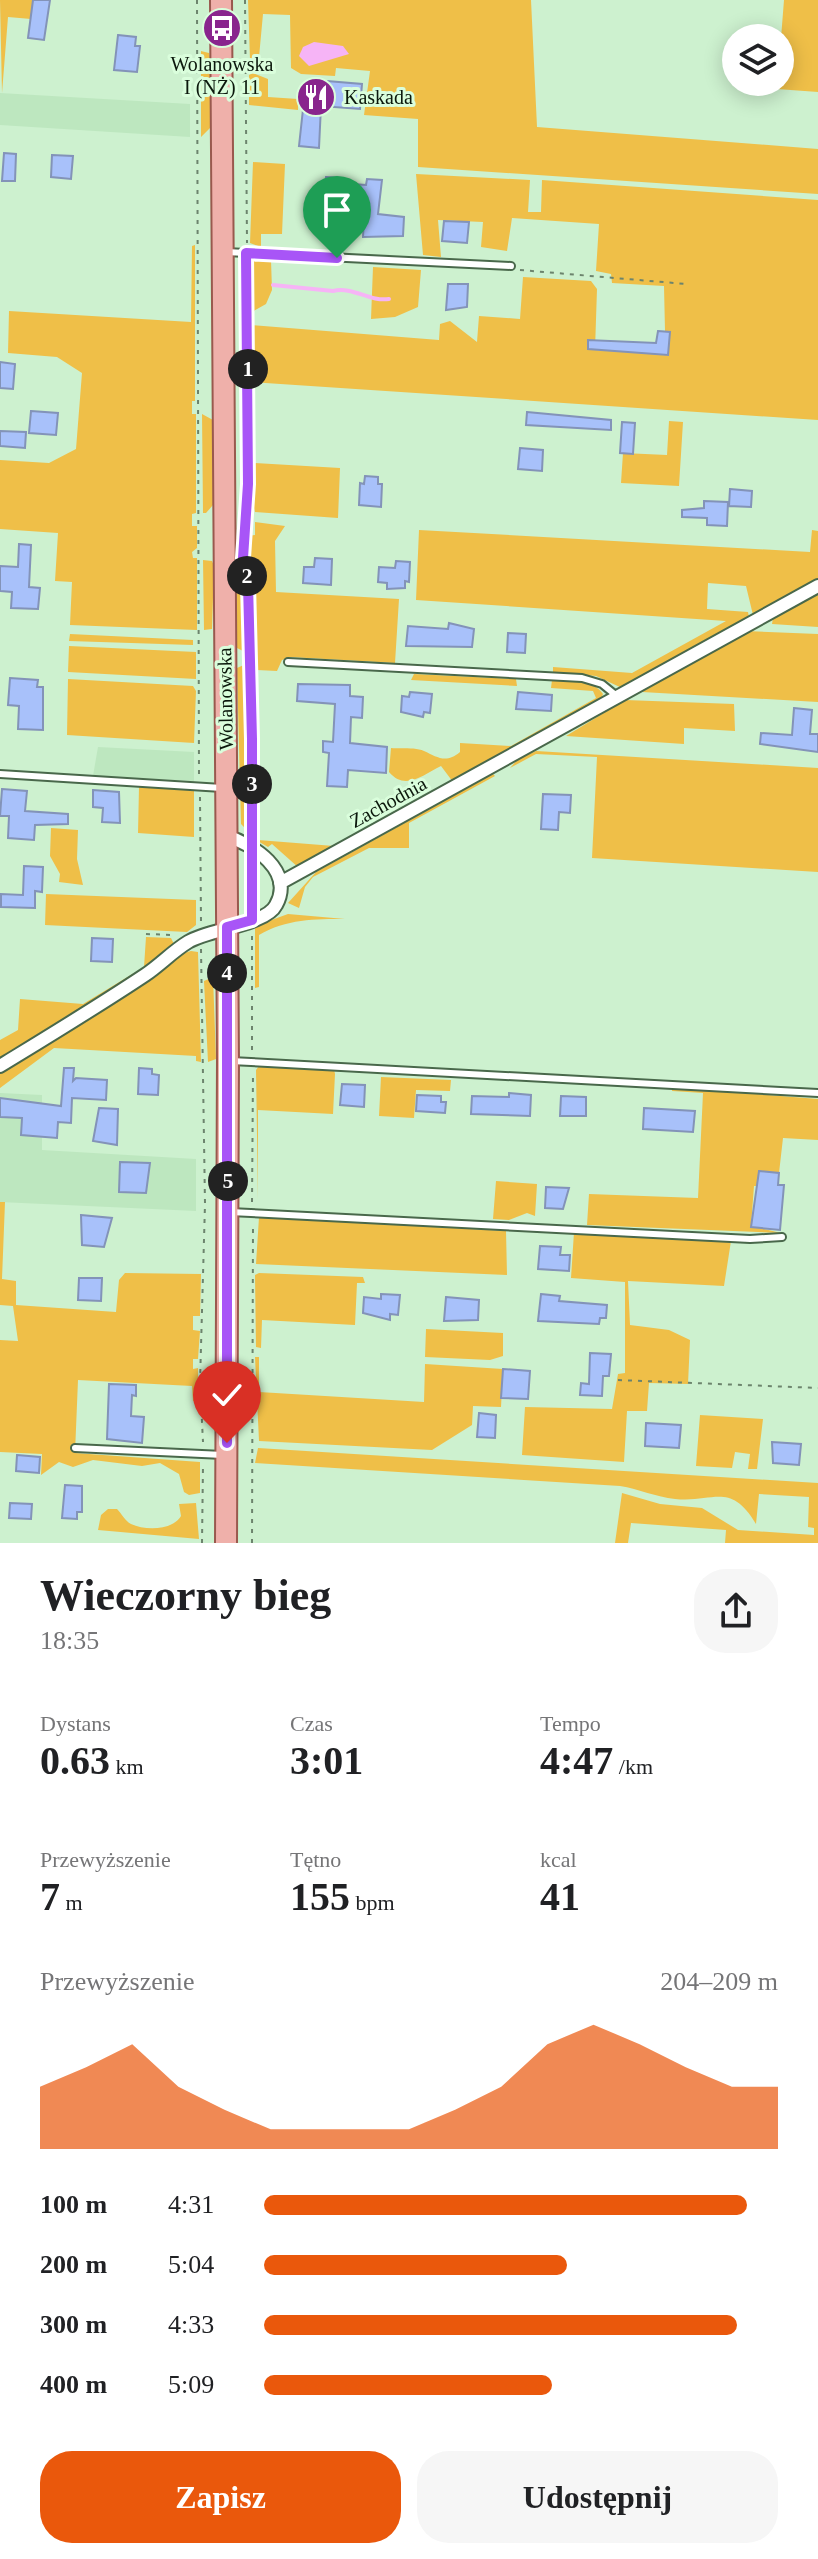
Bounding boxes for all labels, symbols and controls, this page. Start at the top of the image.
bus stop icon: Wolanowska I (NŻ) 11 [201,7,243,49]
map controls [722,24,794,96]
button: layers [722,24,794,96]
place label: Wolanowska I (NŻ) 11 [171,53,274,99]
restaurant icon: Kaskada [295,76,337,118]
place label: Kaskada [344,86,413,108]
pin [303,176,371,258]
icon: arrive [315,188,359,232]
pin: 1 [228,349,268,389]
text: 1 [243,356,254,381]
pin: 2 [227,556,267,596]
text: 2 [242,563,253,588]
street label: Wolanowska [213,647,237,751]
pin: 3 [232,764,272,804]
text: 3 [247,771,258,796]
street label: Zachodnia [346,772,430,832]
pin: 4 [207,953,247,993]
text: 4 [222,960,233,985]
pin: 5 [208,1161,248,1201]
text: 5 [223,1168,234,1193]
pin [193,1361,261,1443]
icon: check [205,1373,249,1417]
button: share [694,1569,778,1653]
text: Wieczorny bieg [40,1571,331,1620]
text: 18:35 [40,1626,99,1655]
text: Dystans [40,1711,111,1736]
text: Czas [290,1711,333,1736]
text: Tempo [540,1711,601,1736]
text: 0.63 [40,1738,110,1783]
text: 3:01 [290,1738,363,1783]
text: 4:47 [540,1738,613,1783]
text: km [110,1754,144,1779]
text: /km [613,1754,653,1779]
text: Przewyższenie [40,1847,171,1872]
text: Tętno [290,1847,341,1872]
text: kcal [540,1847,577,1872]
text: 7 [40,1874,60,1919]
text: 155 [290,1874,350,1919]
text: 41 [540,1874,580,1919]
text: m [60,1890,83,1915]
text: bpm [350,1890,395,1915]
text: Przewyższenie [40,1967,194,1996]
text: 204–209 m [660,1967,778,1996]
text: 100 m [40,2190,107,2219]
text: 4:31 [168,2190,214,2219]
text: 200 m [40,2250,107,2279]
text: 5:04 [168,2250,214,2279]
text: 300 m [40,2310,107,2339]
text: 4:33 [168,2310,214,2339]
text: 400 m [40,2370,107,2399]
text: 5:09 [168,2370,214,2399]
button: Zapisz [40,2451,401,2543]
button: Udostępnij [417,2451,778,2543]

